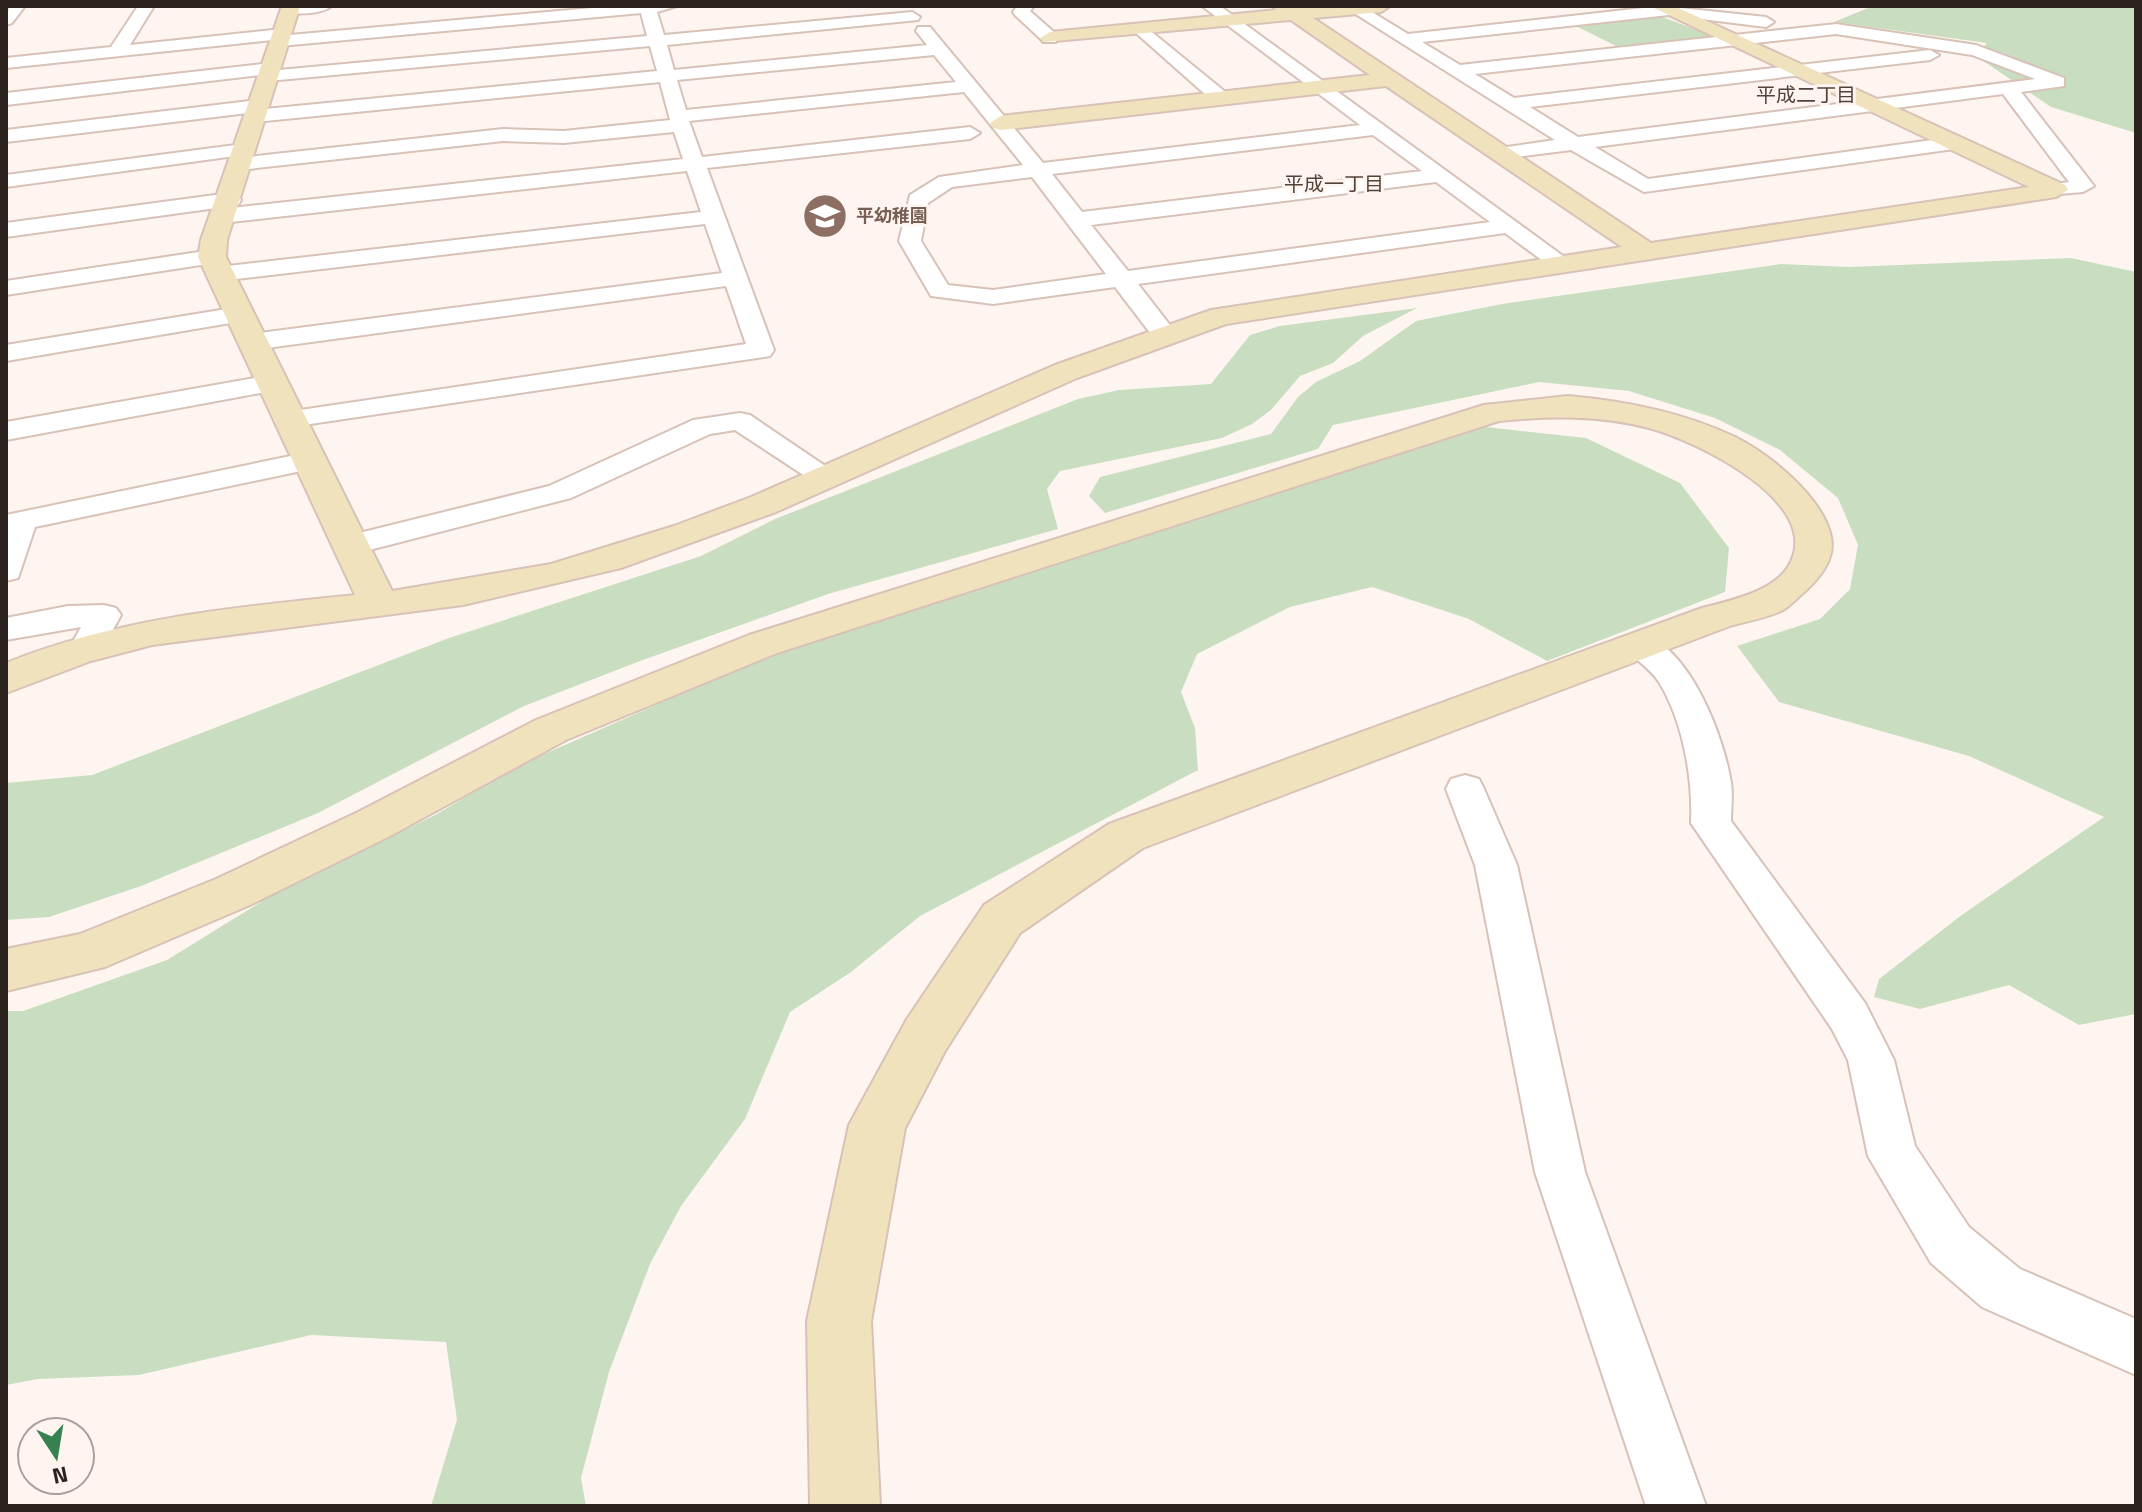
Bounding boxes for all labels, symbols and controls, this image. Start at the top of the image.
district label: 平成二丁目 [1756,79,1856,110]
district label: 平成一丁目 [1284,168,1384,199]
school or university icon: 平幼稚園 [801,192,849,240]
place label: 平幼稚園 [856,202,928,229]
north arrow [16,1416,96,1496]
text: N [49,1457,71,1494]

